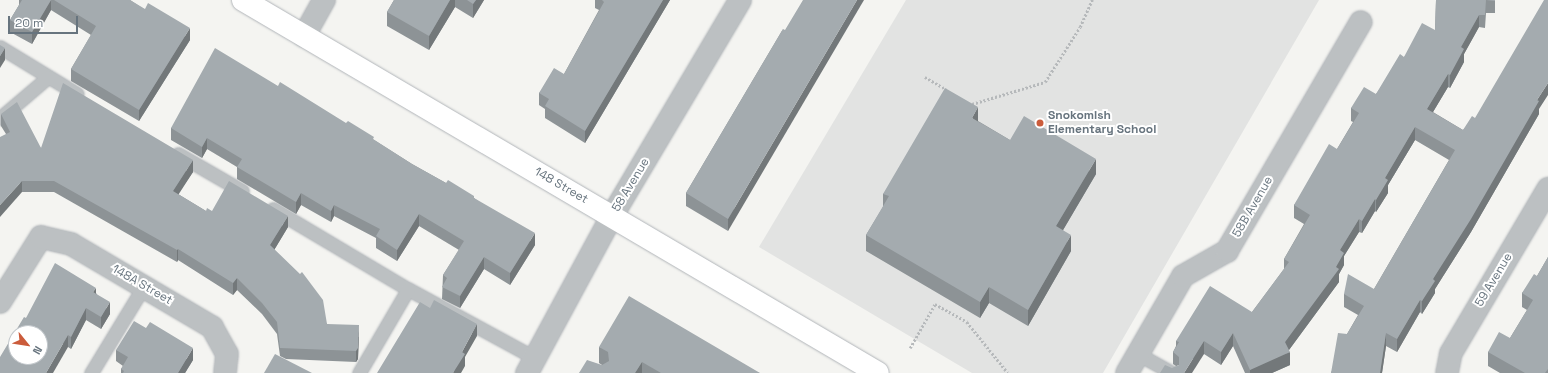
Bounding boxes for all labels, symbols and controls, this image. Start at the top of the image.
scale bar [10,8,80,34]
text: 20 m [15,15,43,31]
place label: Snokomish Elementary School [1048,109,1156,137]
marker: Snokomish Elementary School [1035,118,1045,128]
street label: 58 Avenue [609,156,653,214]
street label: 148 Street [532,165,590,207]
street label: 58B Avenue [1230,174,1276,240]
street label: 59 Avenue [1472,251,1516,309]
street label: 148A Street [109,262,175,308]
north arrow [8,325,48,365]
text: N [30,344,45,357]

